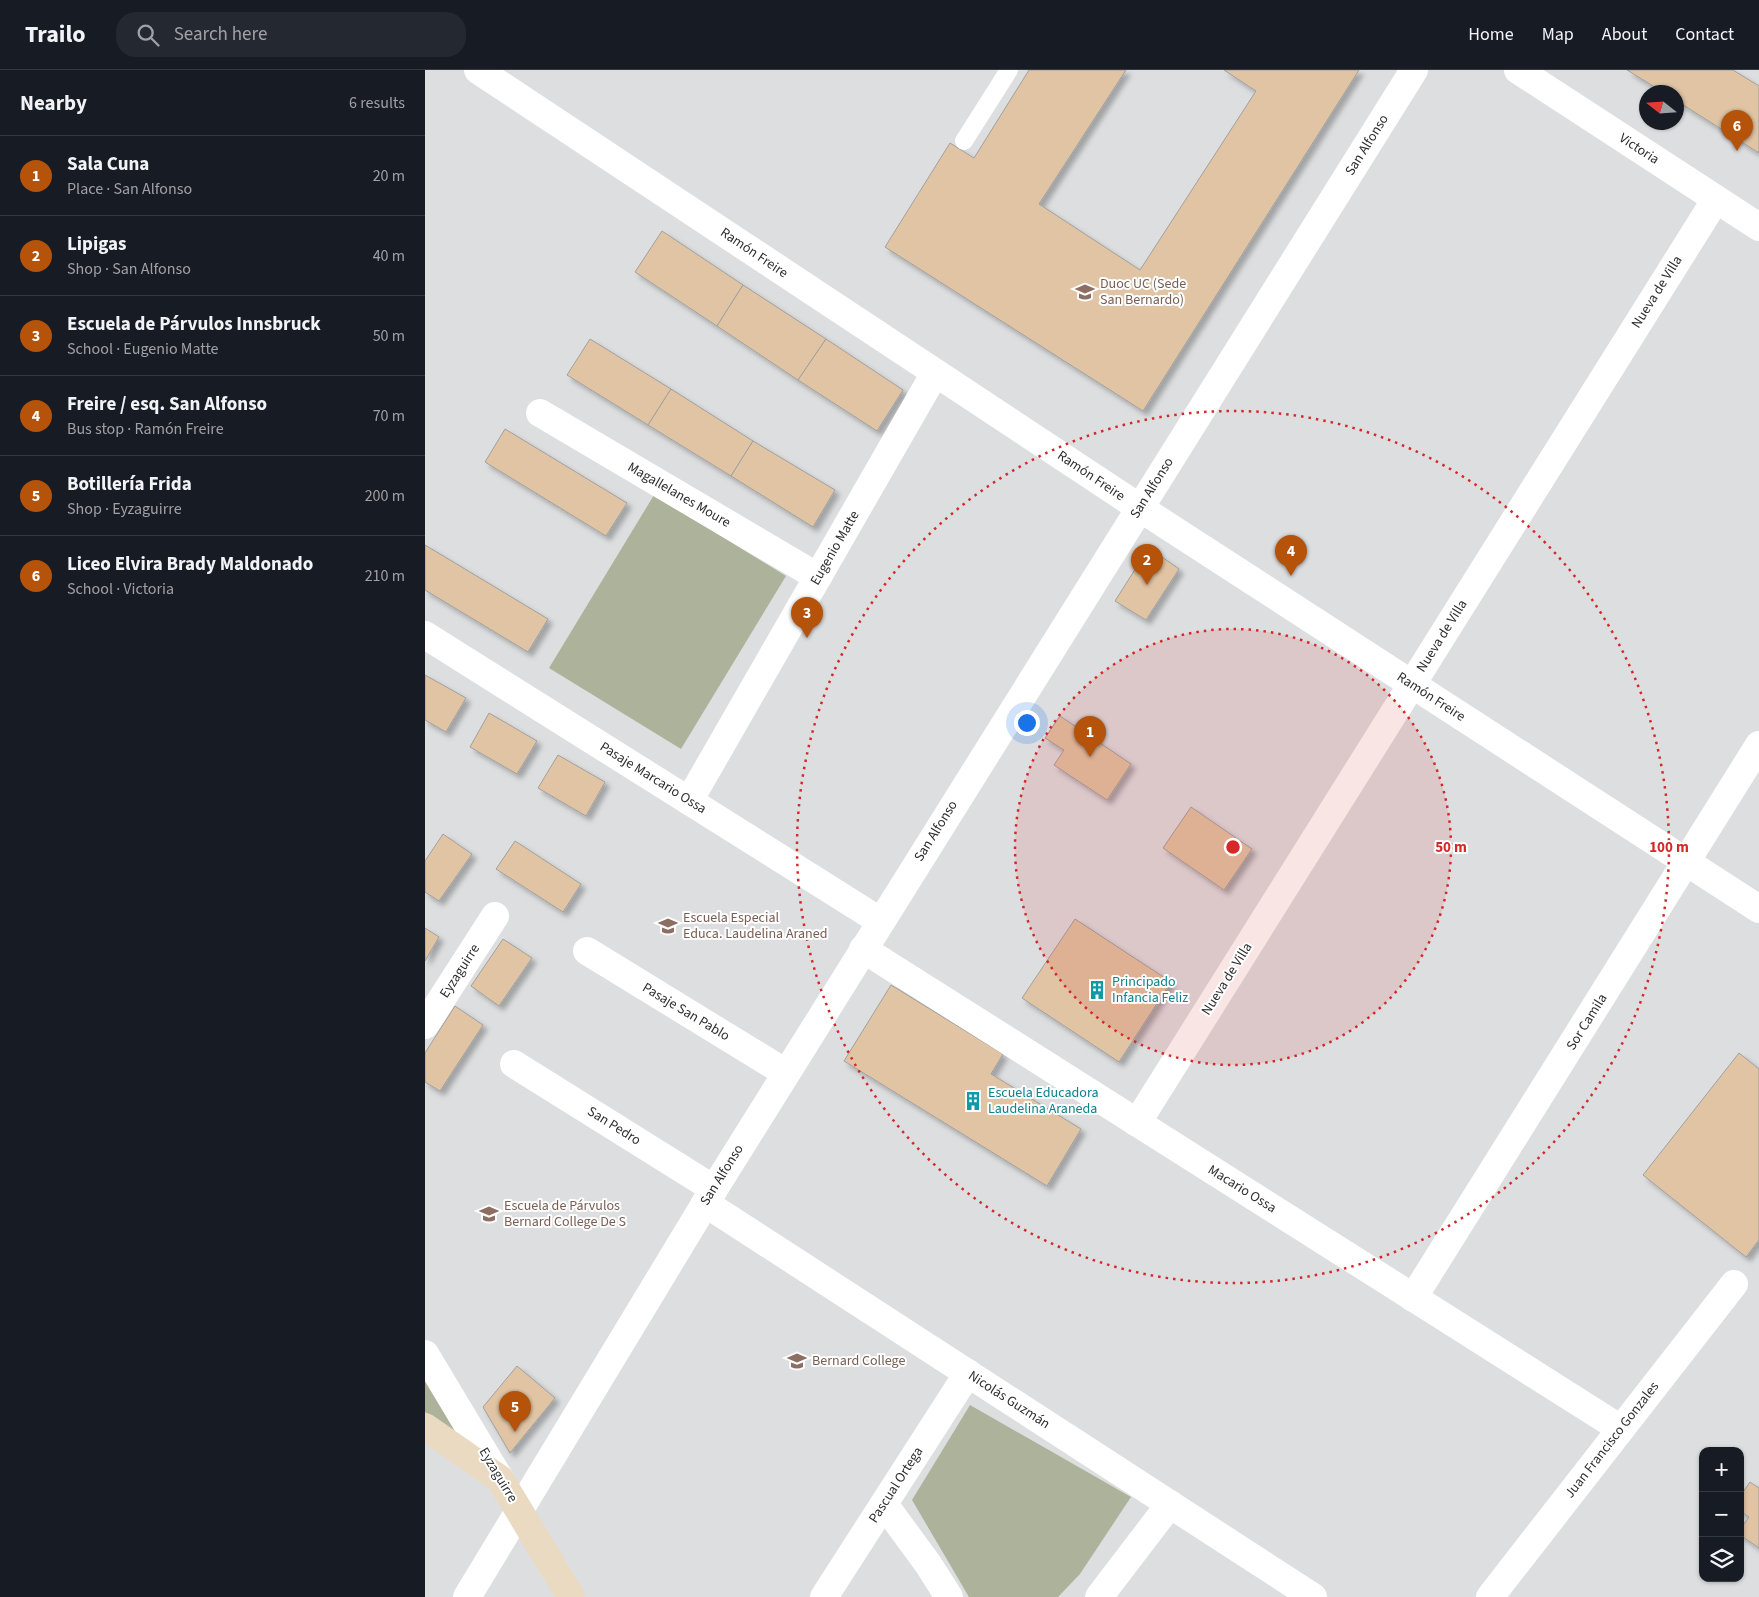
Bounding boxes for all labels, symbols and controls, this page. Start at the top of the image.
search box [116,12,466,57]
text: Trailo [25,17,86,52]
icon: search [134,21,162,49]
text: Search here [174,21,267,48]
text: Home [1468,22,1514,47]
text: Map [1542,22,1574,47]
text: About [1602,22,1647,47]
text: Contact [1675,22,1734,47]
north arrow [1639,85,1684,130]
text: Nearby [20,88,87,118]
text: 6 results [349,92,405,114]
pin: 6 [1721,110,1753,151]
street label: San Alfonso [1340,111,1394,179]
street label: Victoria [1615,129,1663,169]
text: Sala Cuna [67,151,149,178]
text: 1 [32,165,40,187]
text: 20 m [373,165,405,187]
text: Place · San Alfonso [67,178,192,200]
street label: Ramón Freire [716,223,792,283]
text: Lipigas [67,231,126,258]
text: 2 [32,245,40,267]
text: 40 m [373,245,405,267]
street label: Nueva de Villa [1627,252,1687,332]
text: Shop · San Alfonso [67,258,191,280]
place label: Duoc UC (Sede San Bernardo) [1100,274,1186,310]
school or university icon: Duoc UC (Sede San Bernardo) [1074,281,1096,303]
text: Escuela de Párvulos Innsbruck [67,311,321,338]
text: 3 [32,325,40,347]
text: 50 m [373,325,405,347]
text: School · Eugenio Matte [67,338,219,360]
text: Freire / esq. San Alfonso [67,391,267,418]
text: 4 [32,405,40,427]
text: 70 m [373,405,405,427]
text: Bus stop · Ramón Freire [67,418,224,440]
street label: Ramón Freire [1053,446,1129,506]
street label: San Alfonso [1125,454,1179,522]
street label: Magallelanes Moure [624,457,734,533]
text: Botillería Frida [67,471,192,498]
text: 5 [32,485,40,507]
text: 200 m [365,485,405,507]
text: Shop · Eyzaguirre [67,498,182,520]
street label: Eugenio Matte [806,507,865,589]
pin: 4 [1275,535,1307,576]
pin: 2 [1131,544,1163,585]
text: Liceo Elvira Brady Maldonado [67,551,313,578]
text: 6 [32,565,40,587]
text: 210 m [365,565,405,587]
text: School · Victoria [67,578,174,600]
street label: Nueva de Villa [1412,596,1472,676]
pin: 3 [791,597,823,638]
street label: Ramón Freire [1393,667,1469,727]
your location [1014,710,1040,736]
pin: 1 [1074,716,1106,757]
street label: Pasaje Marcario Ossa [596,737,710,819]
street label: San Alfonso [909,797,963,865]
text: 50 m [1435,837,1467,858]
text: 100 m [1649,837,1689,858]
centre of rings [1224,838,1242,856]
place label: Escuela Especial Educa. Laudelina Araned [683,908,827,944]
school or university icon: Escuela Especial Educa. Laudelina Araned [657,915,679,937]
street label: Nueva de Villa [1197,939,1257,1019]
street label: Eyzaguirre [435,940,485,1002]
place label: Principado Infancia Feliz [1112,972,1188,1008]
street label: Pasaje San Pablo [639,978,733,1046]
building icon: Principado Infancia Feliz [1086,979,1108,1001]
street label: Sor Camila [1562,990,1612,1054]
place label: Escuela Educadora Laudelina Araneda [988,1083,1098,1119]
building icon: Escuela Educadora Laudelina Araneda [962,1090,984,1112]
street label: San Pedro [583,1102,645,1150]
street label: San Alfonso [695,1141,749,1209]
street label: Macario Ossa [1204,1160,1280,1218]
place label: Escuela de Párvulos Bernard College De S [504,1196,626,1232]
school or university icon: Escuela de Párvulos Bernard College De S [478,1203,500,1225]
school or university icon: Bernard College [786,1350,808,1372]
place label: Bernard College [812,1351,905,1371]
street label: Nicolás Guzmán [964,1366,1054,1434]
street label: Juan Francisco Gonzales [1560,1377,1664,1502]
pin: 5 [499,1391,531,1432]
street label: Pascual Ortega [864,1443,928,1527]
street label: Eyzaguirre [474,1444,522,1506]
map controls [1699,1447,1744,1582]
button: + [1699,1447,1744,1492]
button: − [1699,1492,1744,1537]
button: layers [1699,1537,1744,1582]

